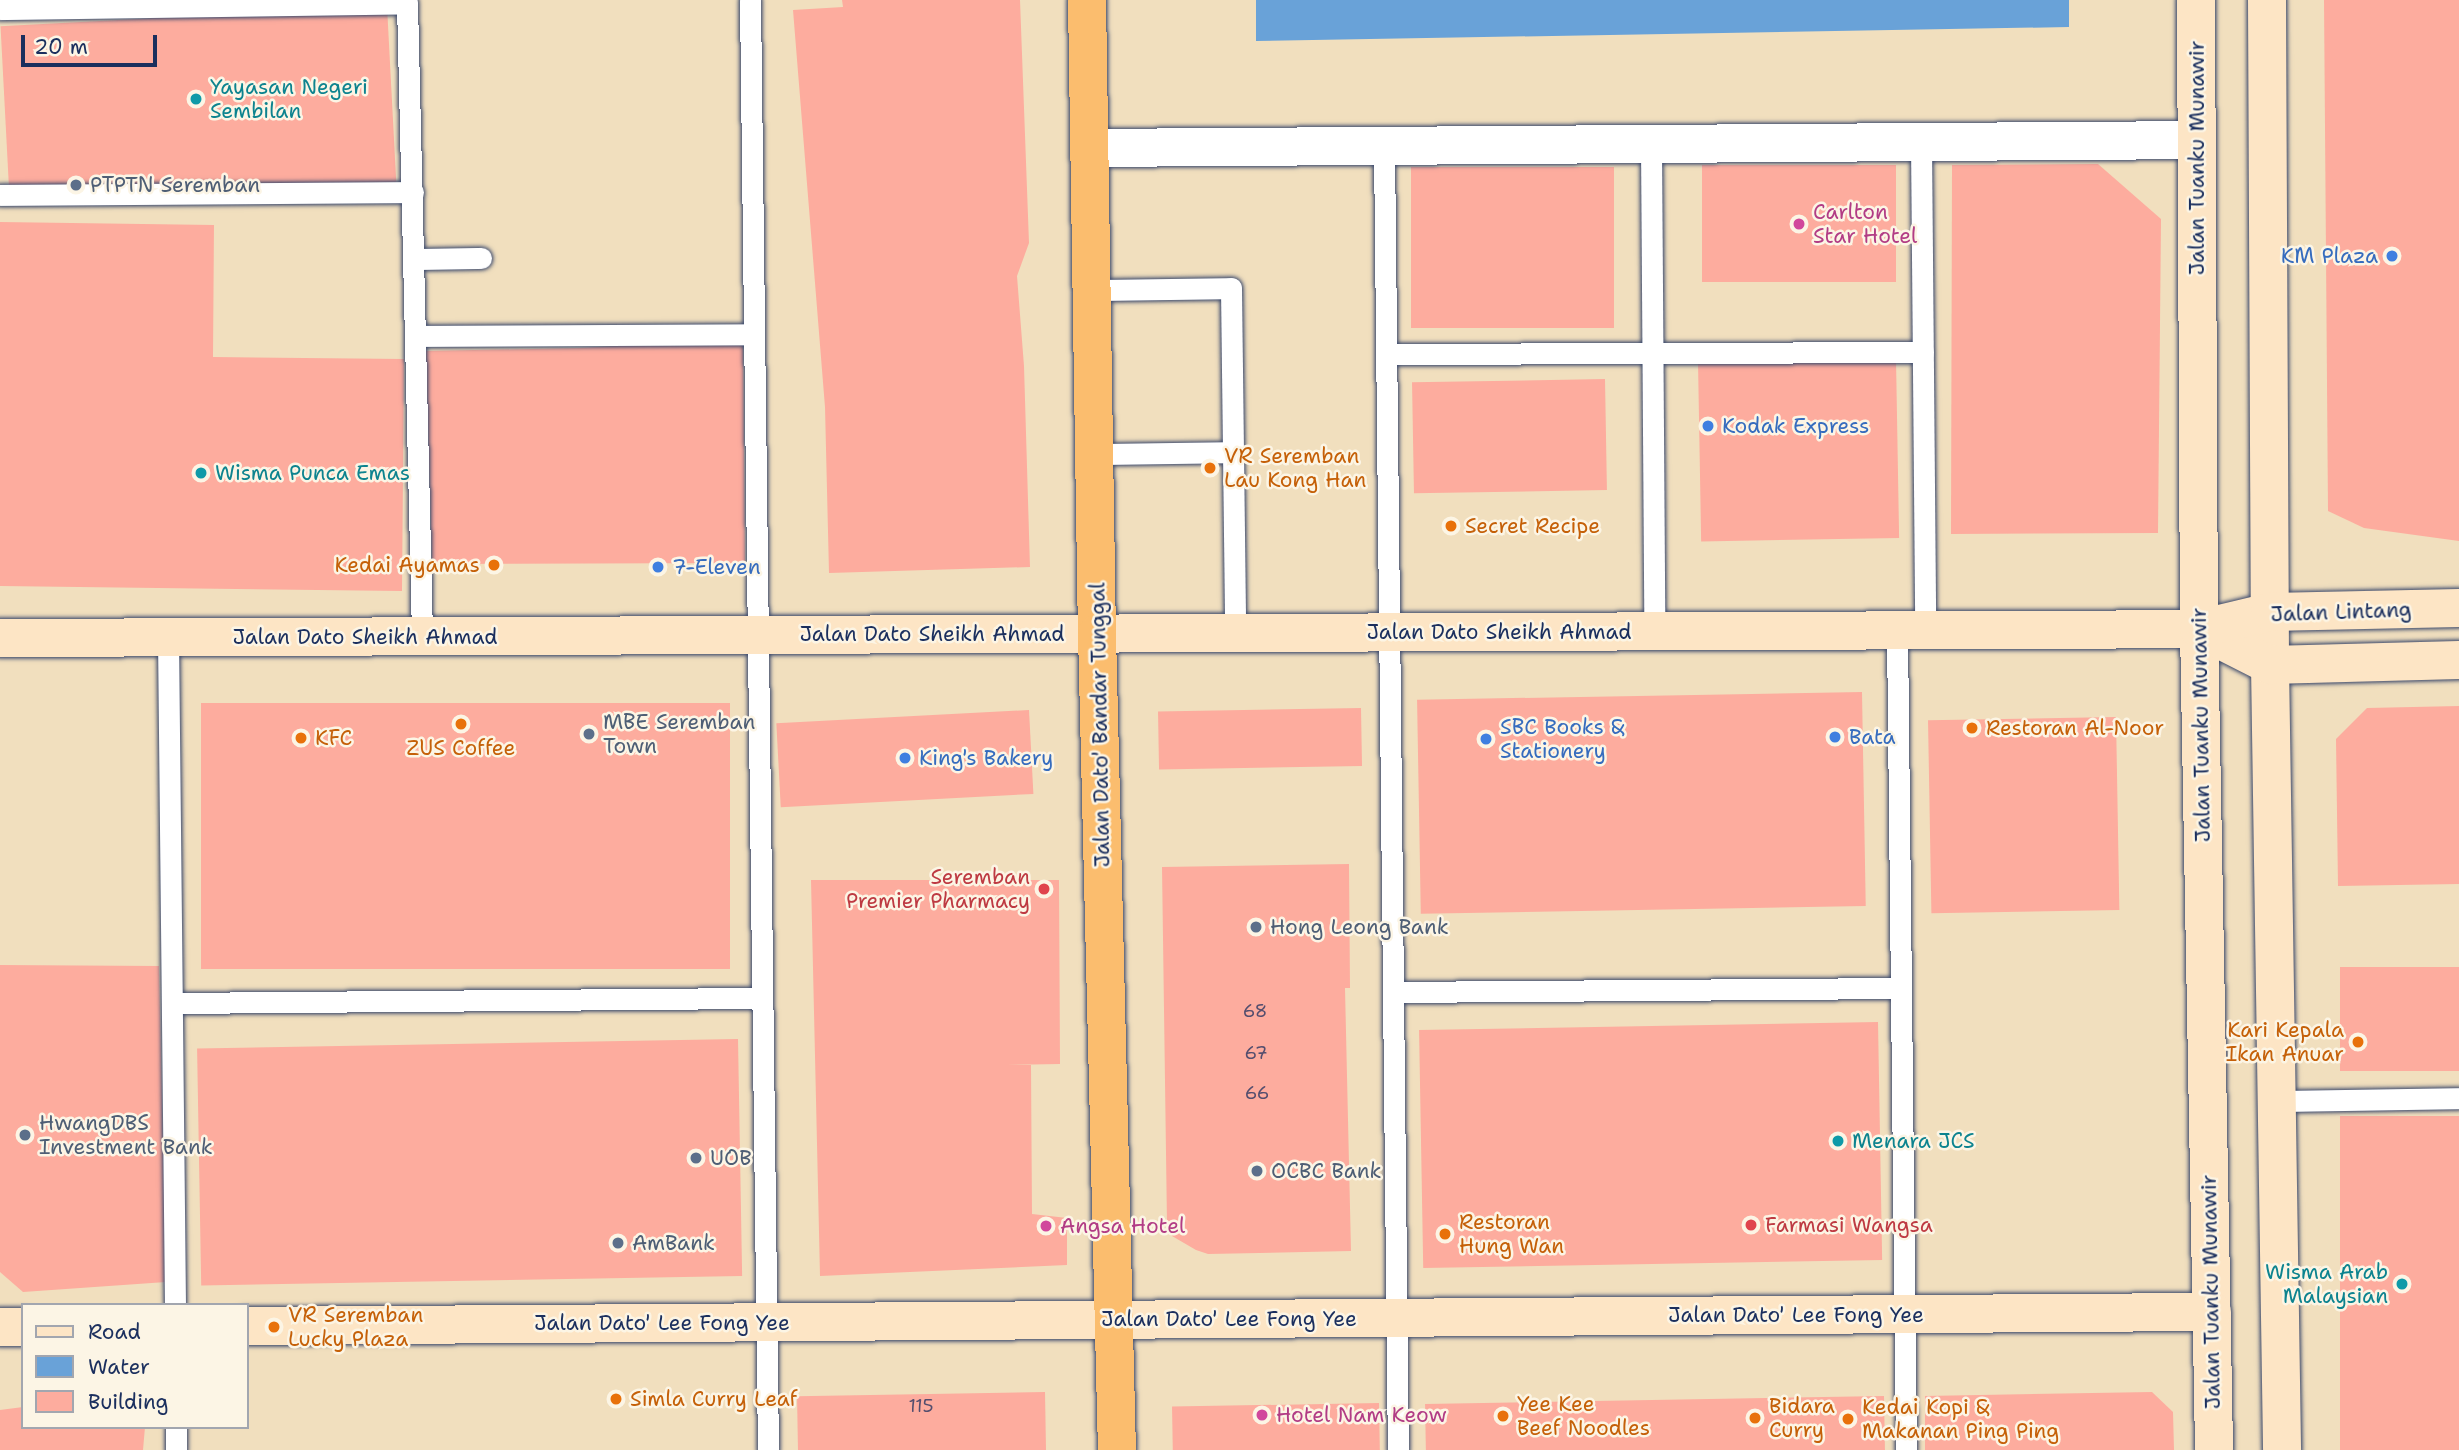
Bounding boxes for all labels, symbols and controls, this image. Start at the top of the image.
scale bar [24,21,161,65]
text: 20 m [34,33,88,61]
street label: Jalan Tuanku Munawir [2184,41,2210,275]
place label: Yayasan Negeri Sembilan [210,74,368,124]
marker: Yayasan Negeri Sembilan [188,91,204,107]
place label: PTPTN Seremban [90,172,260,198]
marker: PTPTN Seremban [68,177,84,193]
place label: Carlton Star Hotel [1813,199,1917,249]
marker: Carlton Star Hotel [1791,216,1807,232]
place label: KM Plaza [2281,243,2378,269]
marker: KM Plaza [2384,248,2400,264]
place label: Kodak Express [1722,413,1869,439]
marker: Kodak Express [1700,418,1716,434]
place label: VR Seremban Lau Kong Han [1224,443,1366,493]
place label: Wisma Punca Emas [215,460,410,486]
marker: VR Seremban Lau Kong Han [1202,460,1218,476]
marker: Wisma Punca Emas [193,465,209,481]
place label: Secret Recipe [1465,513,1600,539]
marker: Secret Recipe [1443,518,1459,534]
place label: Kedai Ayamas [334,552,480,578]
place label: 7-Eleven [672,554,761,580]
marker: Kedai Ayamas [486,557,502,573]
marker: 7-Eleven [650,559,666,575]
street label: Jalan Dato' Bandar Tunggal [1085,582,1115,868]
street label: Jalan Lintang [2270,597,2412,627]
street label: Jalan Tuanku Munawir [2186,607,2216,843]
street label: Jalan Dato Sheikh Ahmad [1366,619,1632,645]
street label: Jalan Dato Sheikh Ahmad [799,621,1065,647]
street label: Jalan Dato Sheikh Ahmad [232,624,498,650]
place label: MBE Seremban Town [603,709,755,759]
place label: SBC Books & Stationery [1500,714,1624,764]
place label: Restoran Al-Noor [1986,715,2164,741]
marker: ZUS Coffee [453,716,469,732]
marker: Restoran Al-Noor [1964,720,1980,736]
place label: Bata [1849,724,1896,750]
place label: KFC [315,725,352,751]
marker: MBE Seremban Town [581,726,597,742]
marker: Bata [1827,729,1843,745]
marker: KFC [293,730,309,746]
marker: SBC Books & Stationery [1478,731,1494,747]
place label: ZUS Coffee [407,735,515,761]
place label: King's Bakery [919,745,1053,771]
marker: King's Bakery [897,750,913,766]
place label: Seremban Premier Pharmacy [846,864,1030,914]
marker: Seremban Premier Pharmacy [1036,881,1052,897]
place label: Hong Leong Bank [1270,914,1449,940]
marker: Hong Leong Bank [1248,919,1264,935]
house number: 68 [1243,1000,1267,1022]
place label: Kari Kepala Ikan Anuar [2226,1017,2344,1067]
marker: Kari Kepala Ikan Anuar [2350,1034,2366,1050]
house number: 67 [1244,1042,1268,1064]
house number: 66 [1245,1082,1269,1104]
place label: HwangDBS Investment Bank [39,1110,213,1160]
marker: HwangDBS Investment Bank [17,1127,33,1143]
place label: Menara JCS [1852,1128,1975,1154]
marker: Menara JCS [1830,1133,1846,1149]
place label: UOB [710,1145,752,1171]
marker: UOB [688,1150,704,1166]
place label: OCBC Bank [1271,1158,1382,1184]
marker: OCBC Bank [1249,1163,1265,1179]
street label: Jalan Tuanku Munawir [2196,1174,2226,1410]
place label: Restoran Hung Wan [1459,1209,1564,1259]
place label: Farmasi Wangsa [1765,1212,1933,1238]
place label: Angsa Hotel [1060,1213,1185,1239]
marker: Farmasi Wangsa [1743,1217,1759,1233]
marker: Angsa Hotel [1038,1218,1054,1234]
marker: Restoran Hung Wan [1437,1226,1453,1242]
place label: AmBank [632,1230,715,1256]
marker: AmBank [610,1235,626,1251]
place label: Wisma Arab Malaysian [2265,1259,2388,1309]
marker: Wisma Arab Malaysian [2394,1276,2410,1292]
place label: VR Seremban Lucky Plaza [288,1302,423,1352]
street label: Jalan Dato' Lee Fong Yee [1668,1302,1924,1328]
legend [21,1303,248,1429]
street label: Jalan Dato' Lee Fong Yee [1101,1306,1357,1332]
street label: Jalan Dato' Lee Fong Yee [534,1310,790,1336]
text: Road [88,1318,141,1346]
marker: VR Seremban Lucky Plaza [266,1319,282,1335]
text: Water [88,1353,150,1381]
place label: Simla Curry Leaf [630,1386,797,1412]
text: Building [88,1388,168,1416]
marker: Simla Curry Leaf [608,1391,624,1407]
place label: Yee Kee Beef Noodles [1517,1391,1650,1441]
place label: Bidara Curry [1769,1393,1835,1443]
place label: Kedai Kopi & Makanan Ping Ping [1862,1394,2059,1444]
house number: 115 [908,1395,934,1417]
place label: Hotel Nam Keow [1276,1402,1447,1428]
marker: Hotel Nam Keow [1254,1407,1270,1423]
marker: Yee Kee Beef Noodles [1495,1408,1511,1424]
marker: Bidara Curry [1747,1410,1763,1426]
marker: Kedai Kopi & Makanan Ping Ping [1840,1411,1856,1427]

